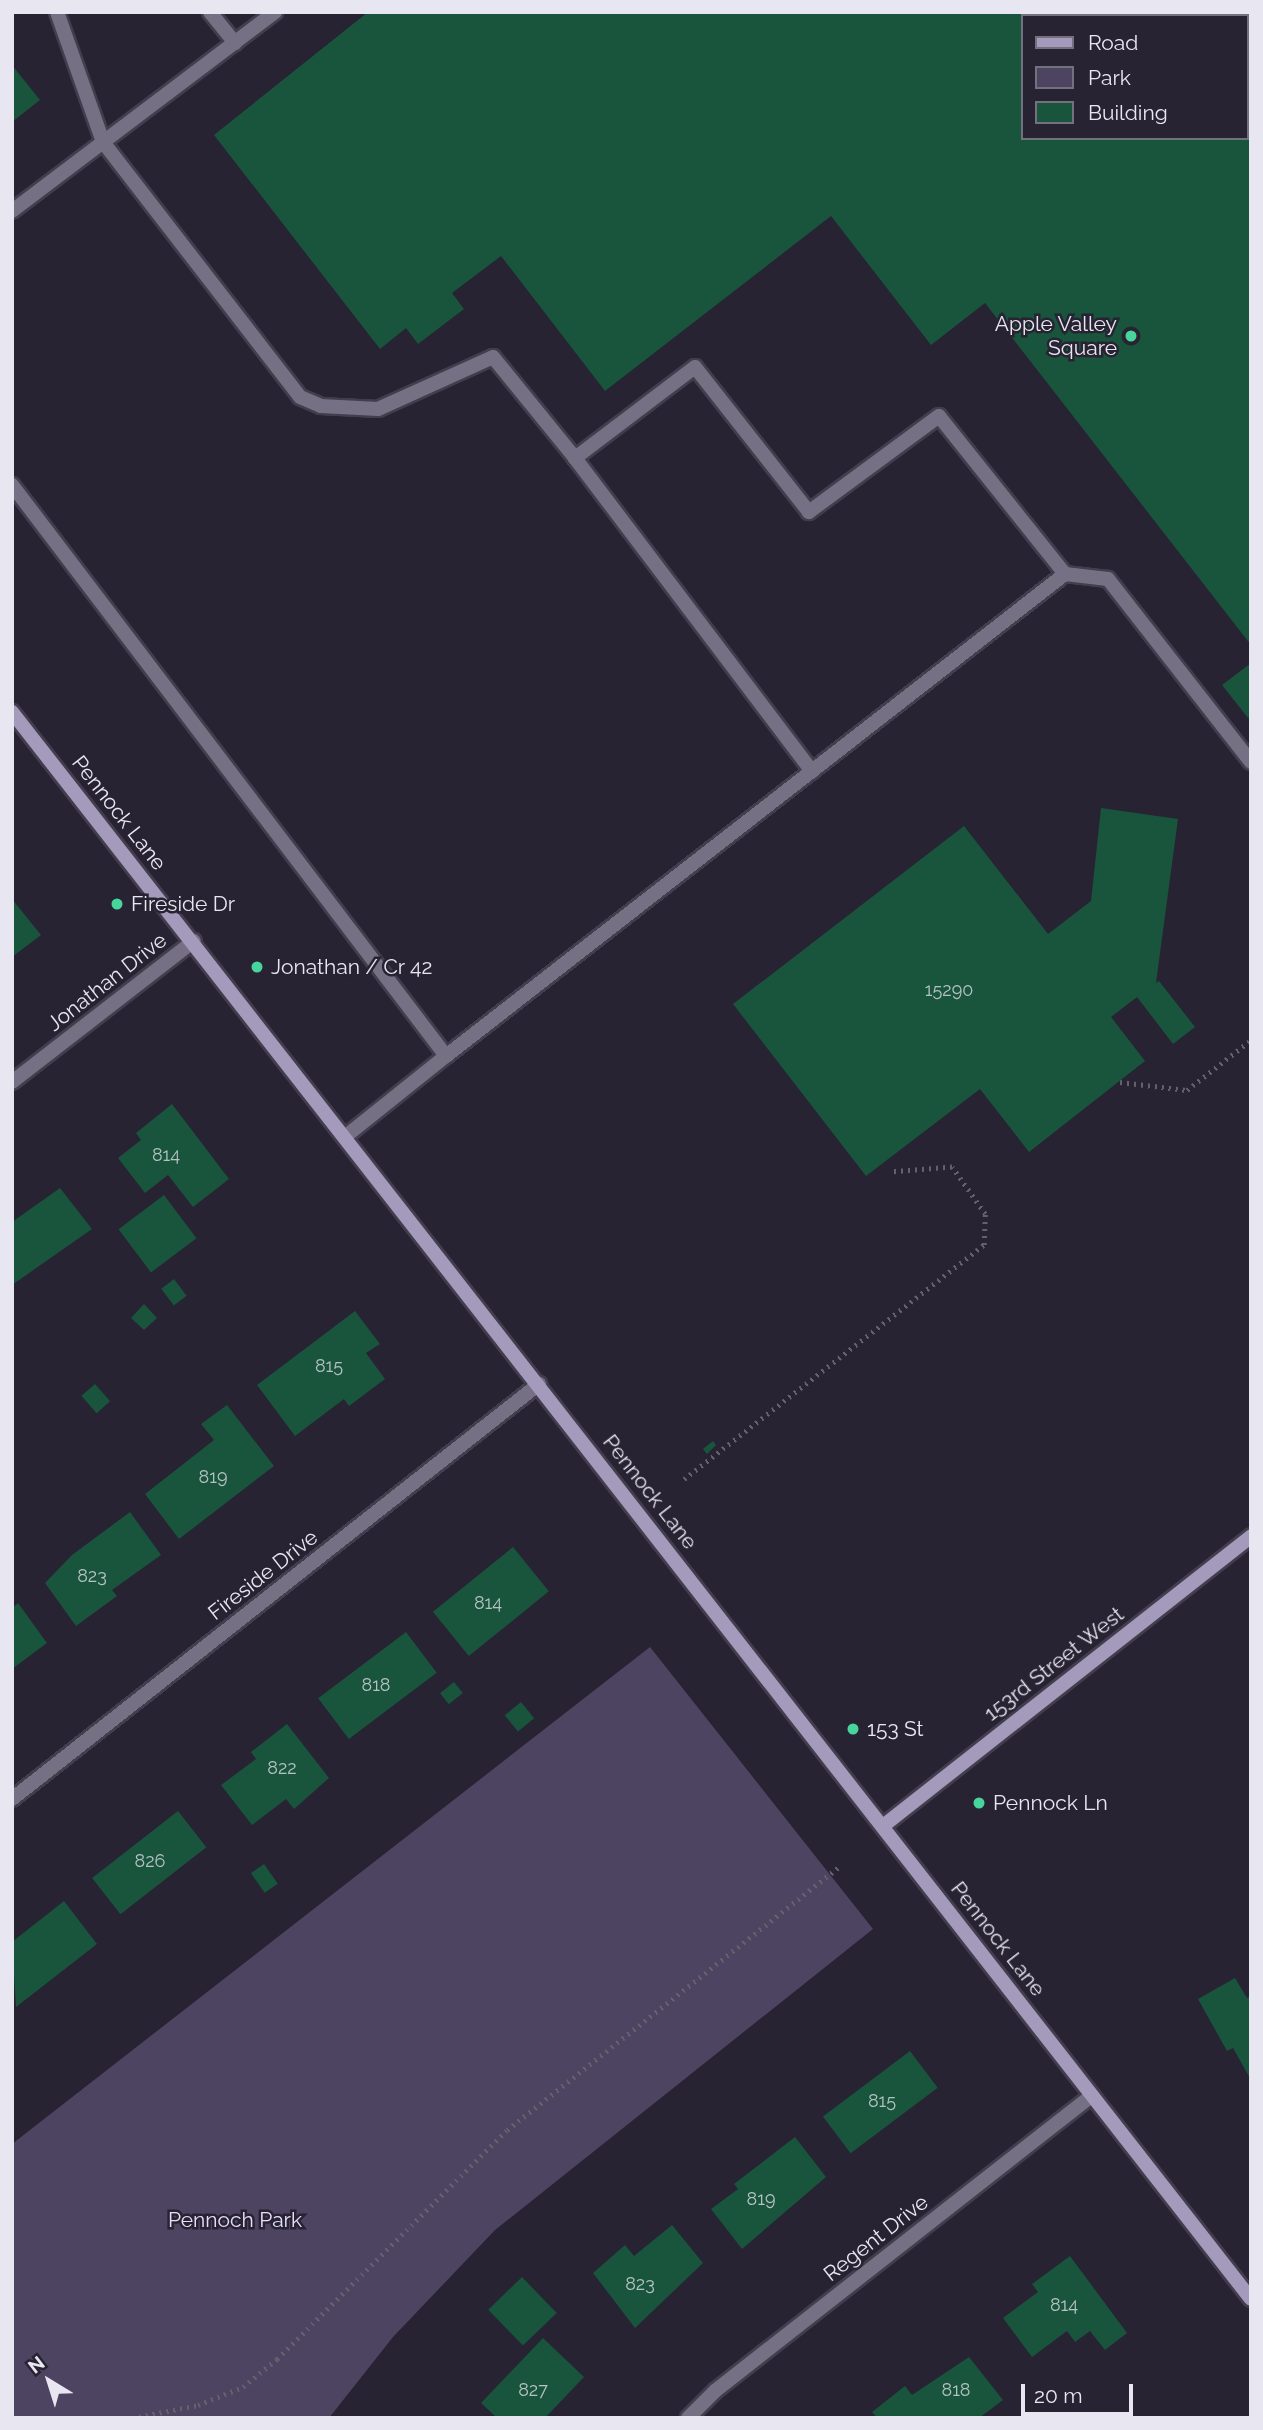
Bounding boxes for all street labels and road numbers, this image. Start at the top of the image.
street label: Pennock Lane [66,751,172,875]
street label: Jonathan Drive [42,928,172,1036]
street label: Pennock Lane [597,1430,703,1554]
street label: Fireside Drive [203,1524,323,1626]
street label: 153rd Street West [979,1601,1129,1727]
street label: Pennock Lane [945,1877,1051,2001]
street label: Regent Drive [819,2189,933,2287]

